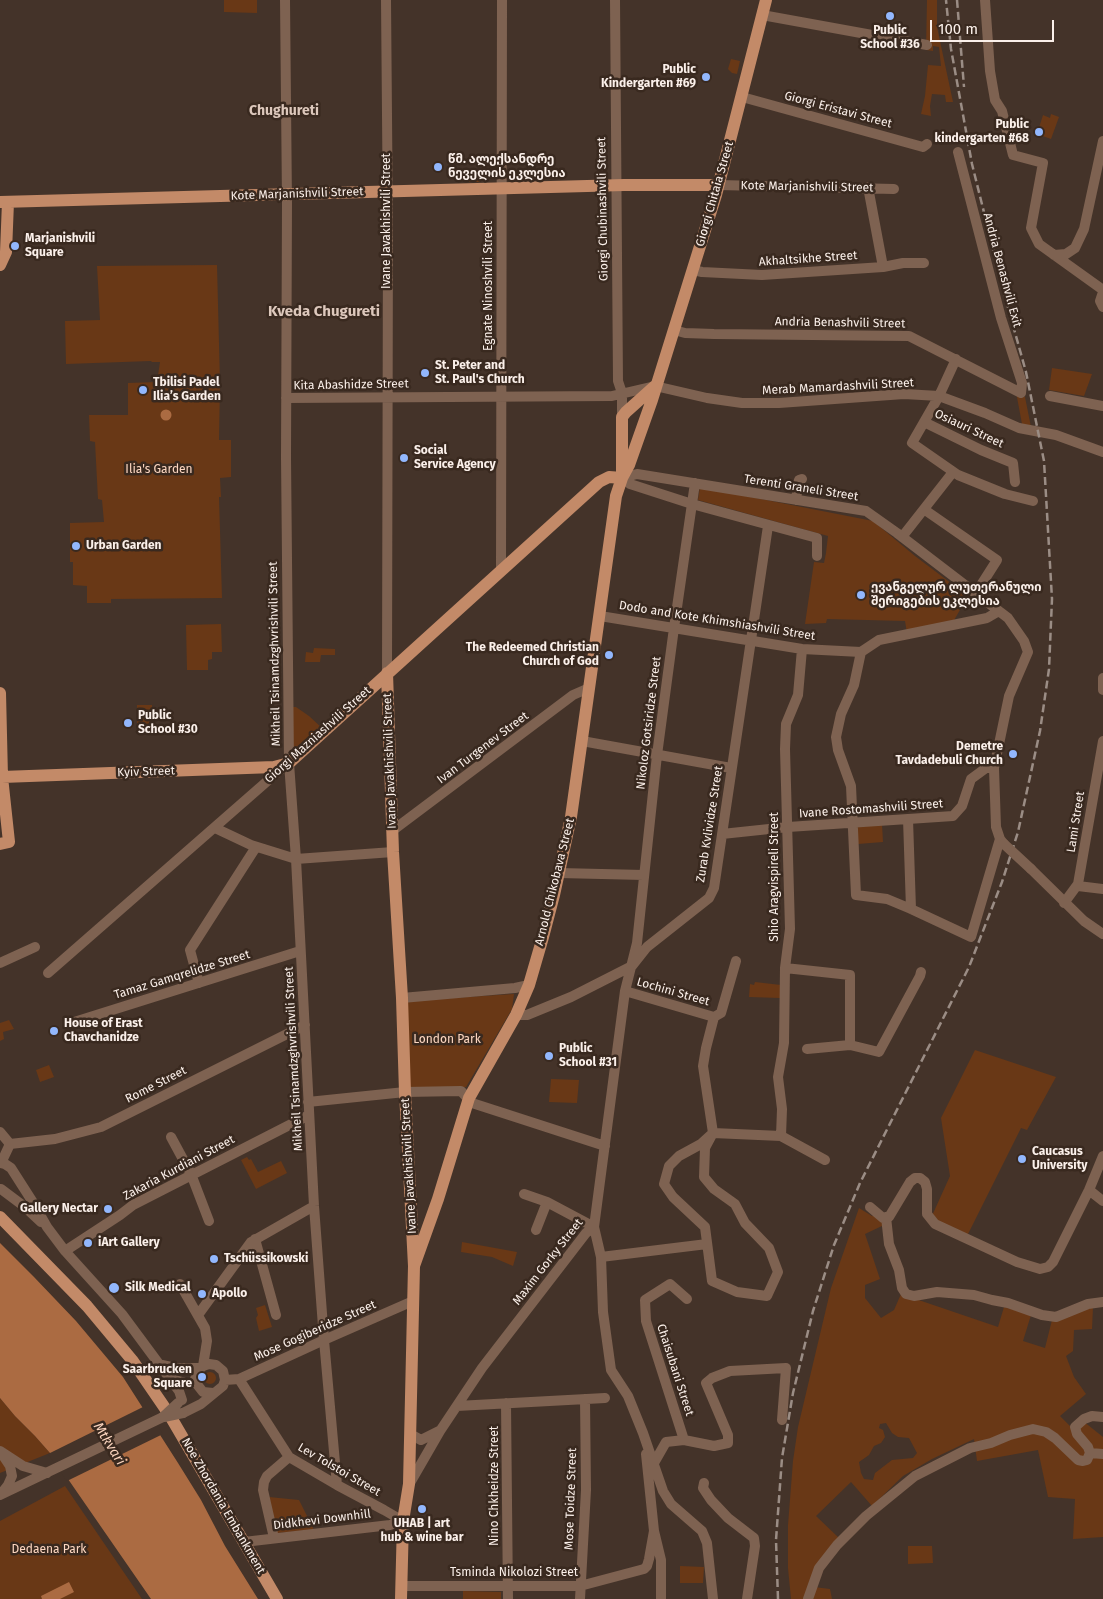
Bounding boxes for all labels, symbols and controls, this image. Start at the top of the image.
marker: Public School #36 [884,10,896,22]
scale bar [933,10,1057,42]
text: 100 m [938,20,978,38]
place label: Public School #36 [860,24,920,52]
place label: Public Kindergarten #69 [601,63,696,91]
marker: Public Kindergarten #69 [700,71,712,83]
street label: Giorgi Eristavi Street [783,89,893,131]
district label: Chughureti [249,103,319,119]
place label: Public kindergarten #68 [935,118,1029,146]
marker: Public kindergarten #68 [1033,126,1045,138]
street label: Giorgi Chubinashvili Street [595,137,611,281]
street label: Giorgi Chitaia Street [693,140,737,248]
street label: Ivane Javakhishvili Street [380,153,394,289]
place label: წმ. ალექსანდრე ნეველის ეკლესია [448,153,566,181]
marker: წმ. ალექსანდრე ნეველის ეკლესია [432,161,444,173]
street label: Kote Marjanishvili Street [740,179,874,195]
street label: Kote Marjanishvili Street [230,184,364,204]
street label: Andria Benashvili Exit [980,211,1024,329]
street label: Egnate Ninoshvili Street [482,221,496,351]
place label: Marjanishvili Square [25,232,95,260]
marker: Marjanishvili Square [9,240,21,252]
street label: Akhaltsikhe Street [758,248,858,270]
district label: Kveda Chugureti [268,303,380,321]
street label: Andria Benashvili Street [775,315,905,331]
place label: St. Peter and St. Paul's Church [435,359,525,387]
marker: St. Peter and St. Paul's Church [419,367,431,379]
place label: Tbilisi Padel Ilia’s Garden [153,376,221,404]
street label: Merab Mamardashvili Street [762,376,914,398]
street label: Kita Abashidze Street [293,377,409,393]
marker: Tbilisi Padel Ilia’s Garden [137,384,149,396]
street label: Osiauri Street [932,407,1006,451]
place label: Social Service Agency [414,444,496,472]
marker: Social Service Agency [398,452,410,464]
park label: Ilia's Garden [125,463,193,477]
street label: Terenti Graneli Street [743,472,859,504]
place label: Urban Garden [86,539,162,553]
marker: Urban Garden [70,540,82,552]
street label: Mikheil Tsinamdzghvrishvili Street [266,561,284,747]
place label: ევანგელურ ლუთერანული შერიგების ეკლესია [871,581,1041,609]
marker: ევანგელურ ლუთერანული შერიგების ეკლესია [855,589,867,601]
street label: Dodo and Kote Khimshiashvili Street [618,598,816,644]
place label: The Redeemed Christian Church of God [466,641,599,669]
marker: The Redeemed Christian Church of God [603,649,615,661]
street label: Nikoloz Gotsiridze Street [634,656,664,790]
street label: Giorgi Mazniashvili Street [262,684,374,786]
street label: Ivane Javakhishvili Street [380,693,400,829]
place label: Public School #30 [138,709,198,737]
street label: Ivan Turgenev Street [434,709,532,787]
marker: Public School #30 [122,717,134,729]
place label: Demetre Tavdadebuli Church [896,740,1003,768]
marker: Demetre Tavdadebuli Church [1007,748,1019,760]
street label: Kyiv Street [117,764,175,780]
street label: Zurab Kvlividze Street [694,765,726,883]
street label: Lami Street [1064,790,1088,854]
street label: Ivane Rostomashvili Street [798,797,944,821]
street label: Shio Aragvispireli Street [768,812,782,942]
street label: Arnold Chikobava Street [532,817,578,947]
street label: Tamaz Gamqrelidze Street [112,947,252,1003]
street label: Mikheil Tsinamdzghvrishvili Street [282,966,306,1152]
street label: Lochini Street [635,975,711,1009]
place label: House of Erast Chavchanidze [64,1017,143,1045]
marker: House of Erast Chavchanidze [48,1025,60,1037]
park label: London Park [413,1033,481,1047]
place label: Public School #31 [559,1042,617,1070]
marker: Public School #31 [543,1050,555,1062]
street label: Rome Street [123,1063,189,1107]
street label: Ivane Javakhishvili Street [398,1098,420,1234]
street label: Zakaria Kurdiani Street [121,1132,237,1204]
place label: Caucasus University [1032,1145,1087,1173]
marker: Caucasus University [1016,1153,1028,1165]
place label: Gallery Nectar [20,1202,98,1216]
marker: Gallery Nectar [102,1203,114,1215]
street label: Maxim Gorky Street [510,1216,586,1308]
place label: iArt Gallery [98,1236,160,1250]
marker: iArt Gallery [82,1237,94,1249]
place label: Tschüssikowski [224,1252,308,1266]
marker: Tschüssikowski [208,1253,220,1265]
marker: Silk Medical [107,1281,121,1295]
place label: Silk Medical [125,1281,191,1295]
place label: Apollo [212,1287,247,1301]
marker: Apollo [196,1288,208,1300]
street label: Mose Gogiberidze Street [252,1298,378,1364]
street label: Chaisubani Street [653,1322,697,1418]
place label: Saarbrucken Square [123,1363,192,1391]
marker: Saarbrucken Square [196,1371,208,1383]
water label: Mtkvari [89,1419,129,1469]
street label: Nino Chkheidze Street [488,1426,502,1546]
street label: Noe Zhordania Embankment [178,1435,268,1577]
street label: Lev Tolstoi Street [295,1440,383,1500]
street label: Mose Toidze Street [562,1448,580,1550]
marker: UHAB | art hub & wine bar [416,1503,428,1515]
street label: Didkhevi Downhill [272,1507,372,1533]
place label: UHAB | art hub & wine bar [381,1517,463,1545]
park label: Dedaena Park [12,1543,86,1557]
street label: Tsminda Nikolozi Street [450,1566,578,1580]

